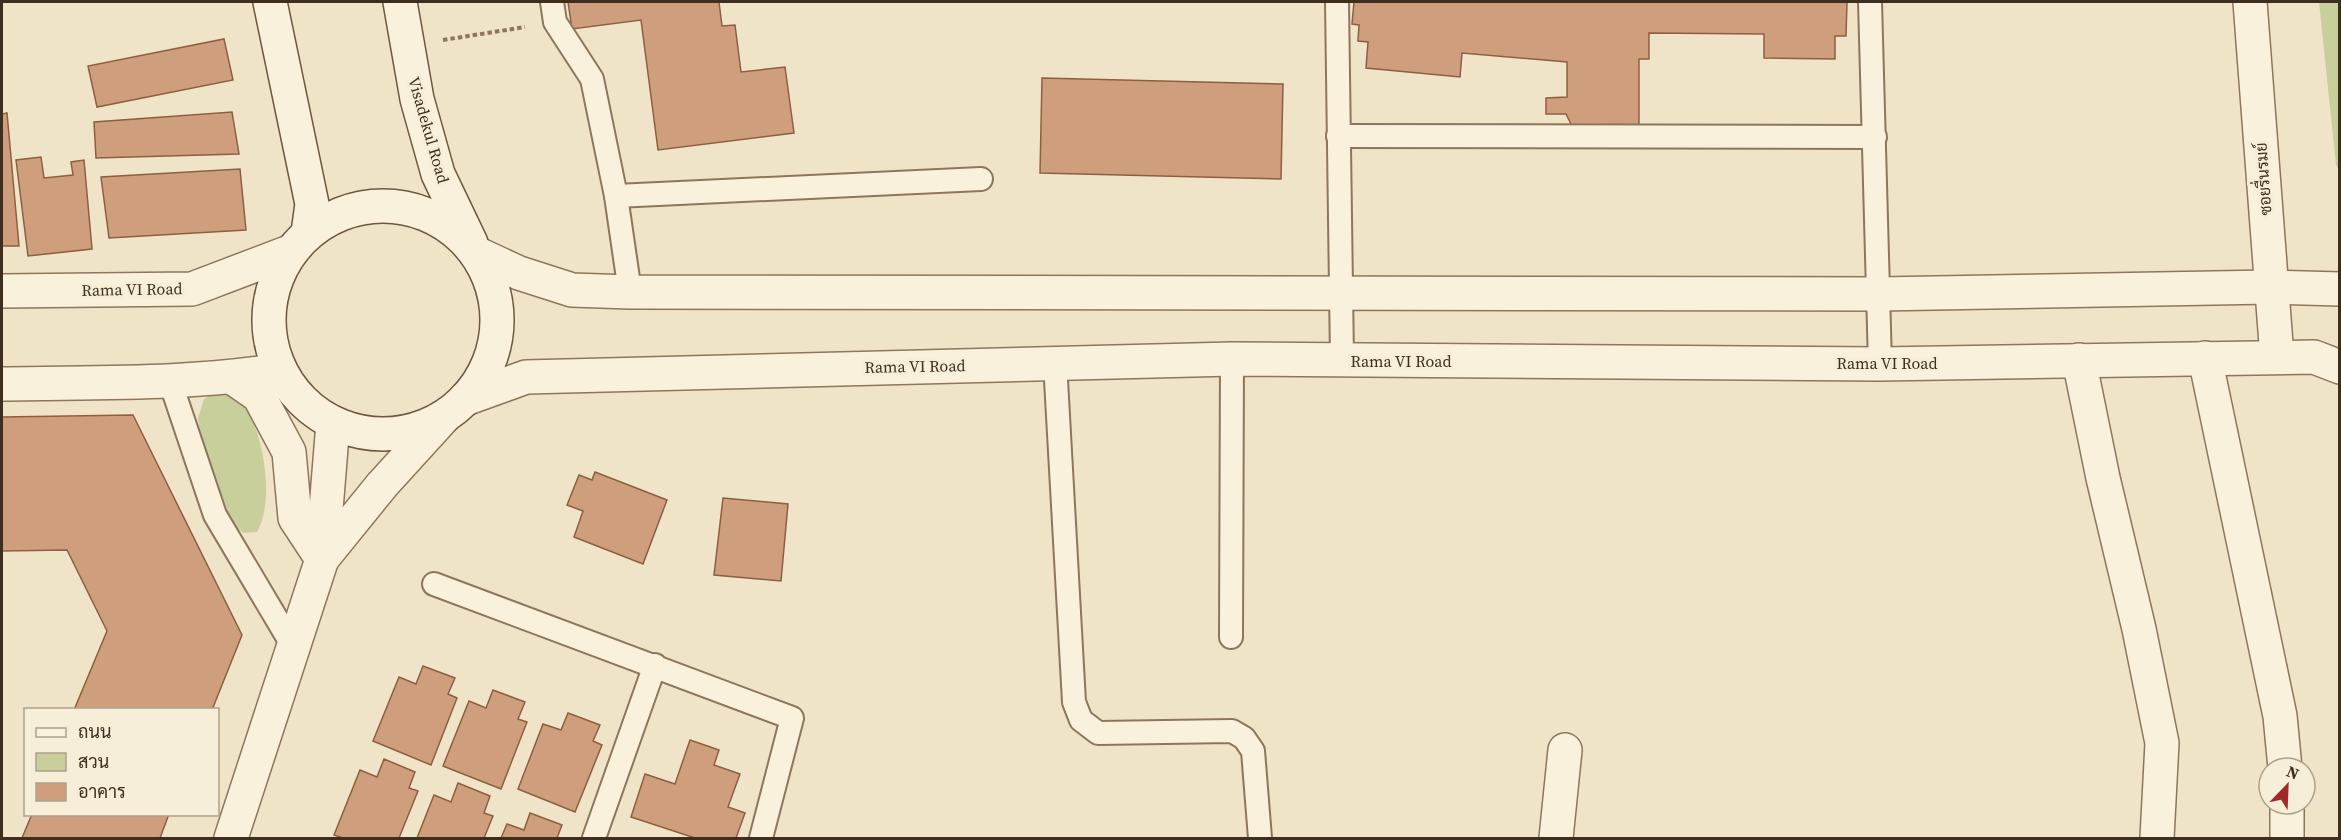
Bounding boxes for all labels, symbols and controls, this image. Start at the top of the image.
street label: Visadekul Road [403,74,455,186]
street label: ซอยรื่นรมย์ [2246,142,2277,216]
street label: Rama VI Road [81,277,183,301]
street label: Rama VI Road [1351,350,1452,372]
street label: Rama VI Road [1837,352,1938,374]
street label: Rama VI Road [864,354,966,378]
legend [24,708,219,816]
text: ถนน [78,719,111,744]
text: สวน [78,749,109,774]
north arrow [2257,756,2317,816]
text: N [2283,760,2303,785]
text: อาคาร [78,779,126,804]

